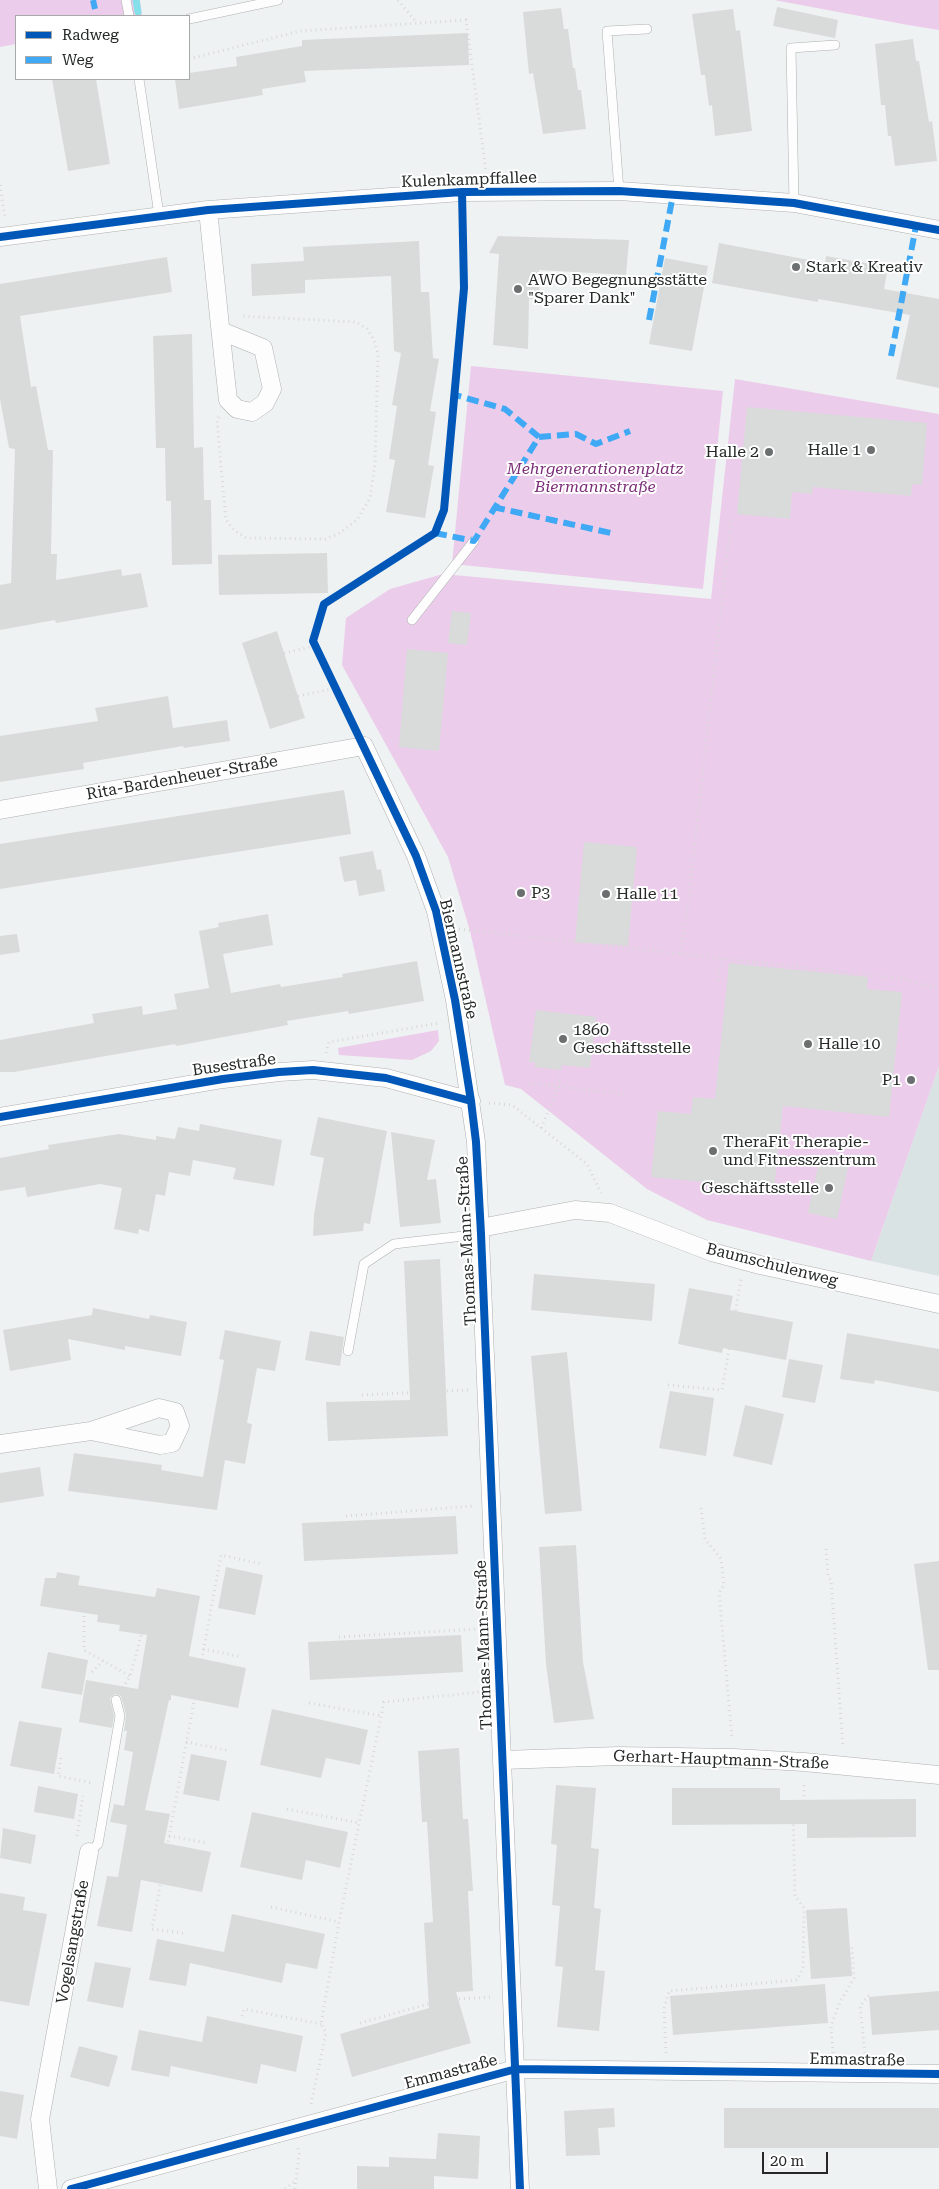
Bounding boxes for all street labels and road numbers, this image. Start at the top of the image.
street label: Kulenkampffallee [401,168,537,192]
street label: Rita-Bardenheuer-Straße [85,752,279,804]
street label: Biermannstraße [435,897,481,1021]
street label: Busestraße [191,1050,277,1080]
street label: Thomas-Mann-Straße [453,1156,481,1326]
street label: Baumschulenweg [704,1239,840,1291]
street label: Thomas-Mann-Straße [471,1560,497,1730]
street label: Gerhart-Hauptmann-Straße [613,1747,829,1773]
street label: Vogelsangstraße [53,1879,93,2005]
street label: Emmastraße [402,2050,500,2094]
street label: Emmastraße [809,2050,905,2070]

